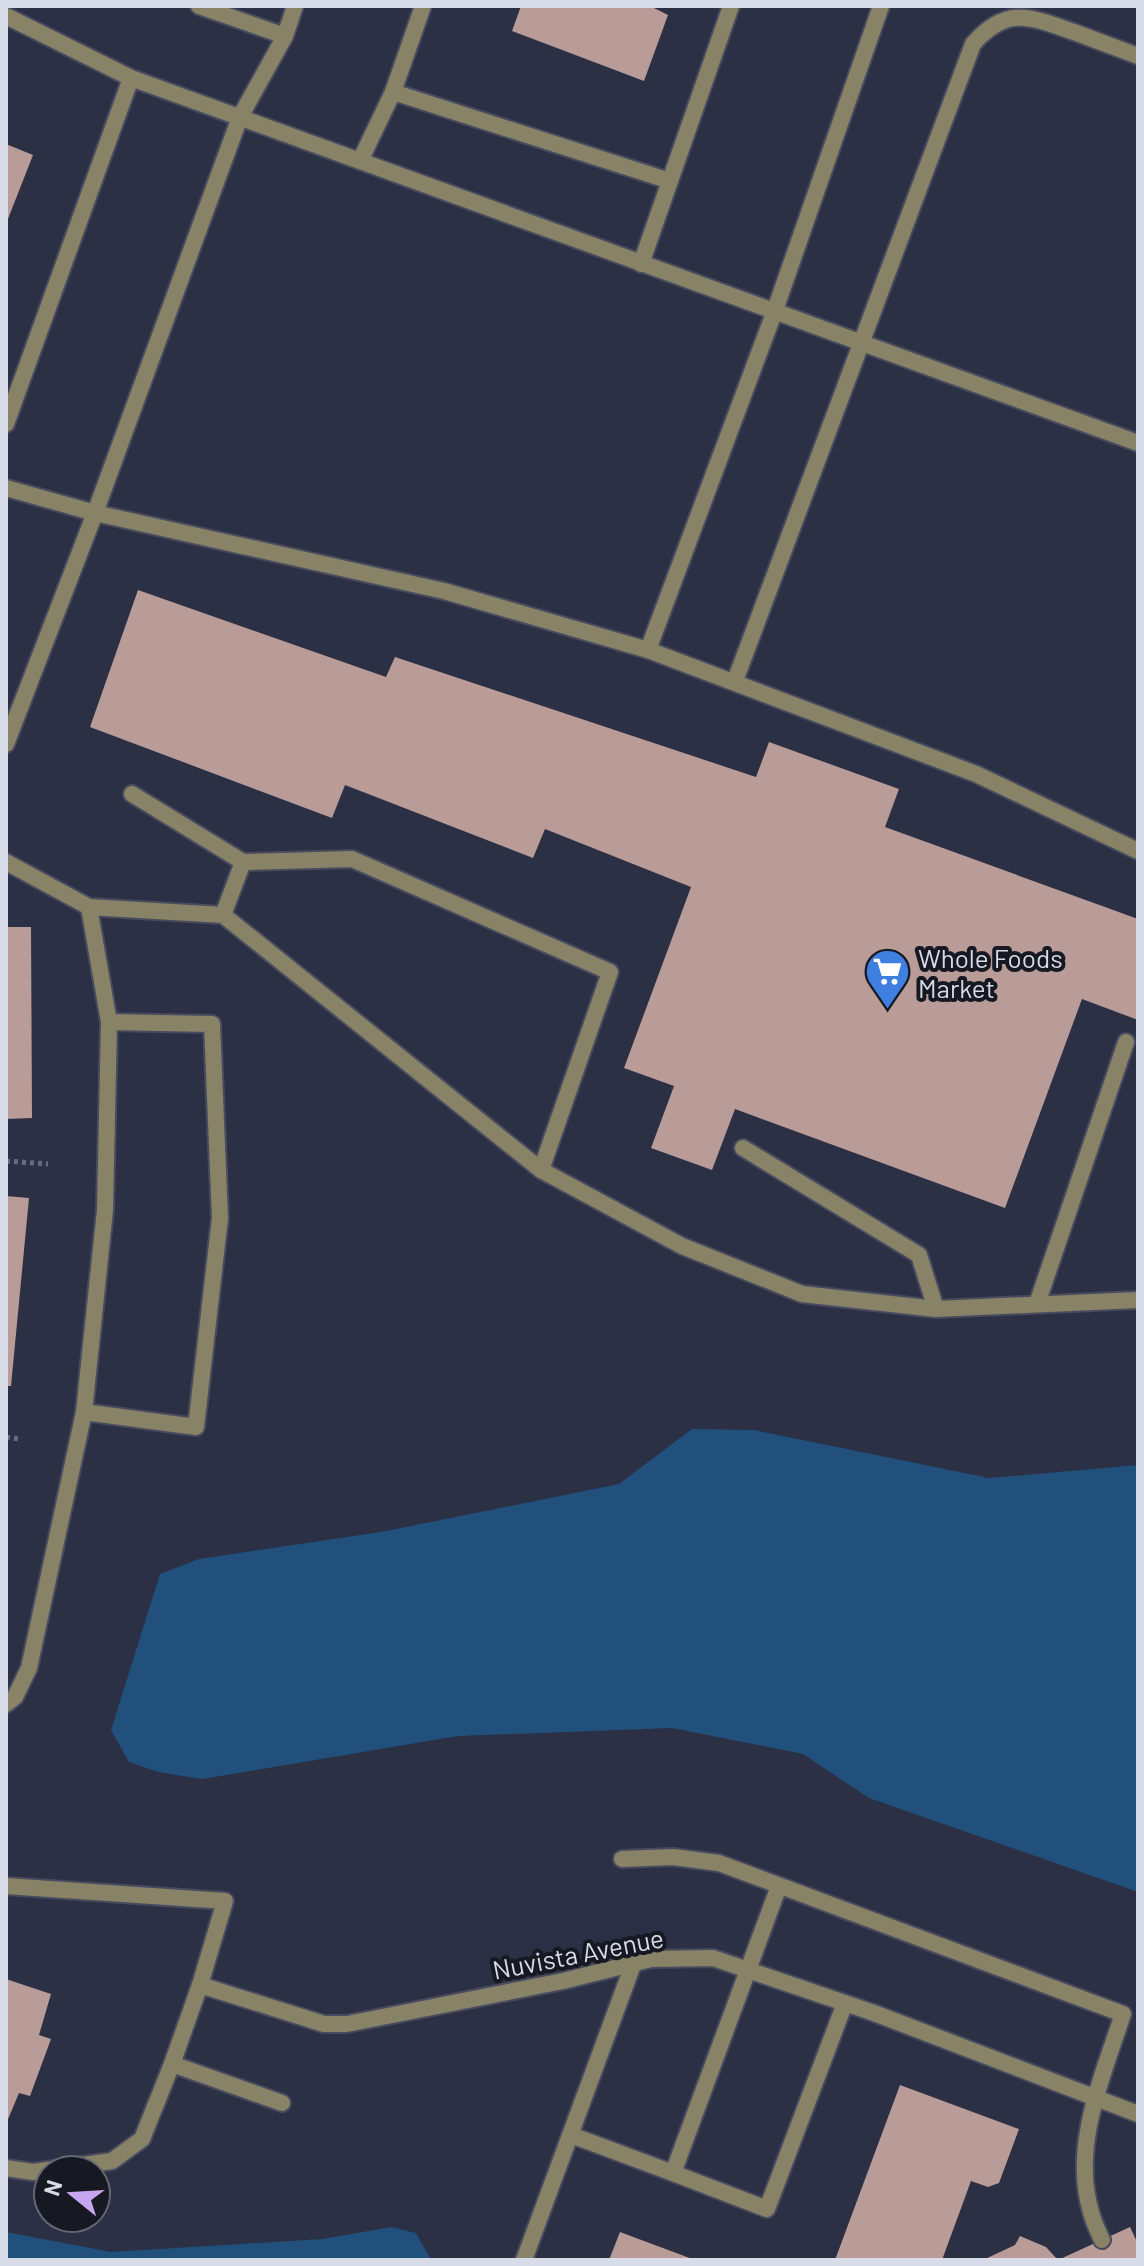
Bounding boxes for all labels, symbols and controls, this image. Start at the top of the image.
place label: Whole Foods Market [918,942,1063,1003]
supermarket icon: Whole Foods Market [863,948,911,1011]
street label: Nuvista Avenue [490,1921,666,1985]
north arrow [32,2154,112,2234]
text: N [37,2177,67,2198]

